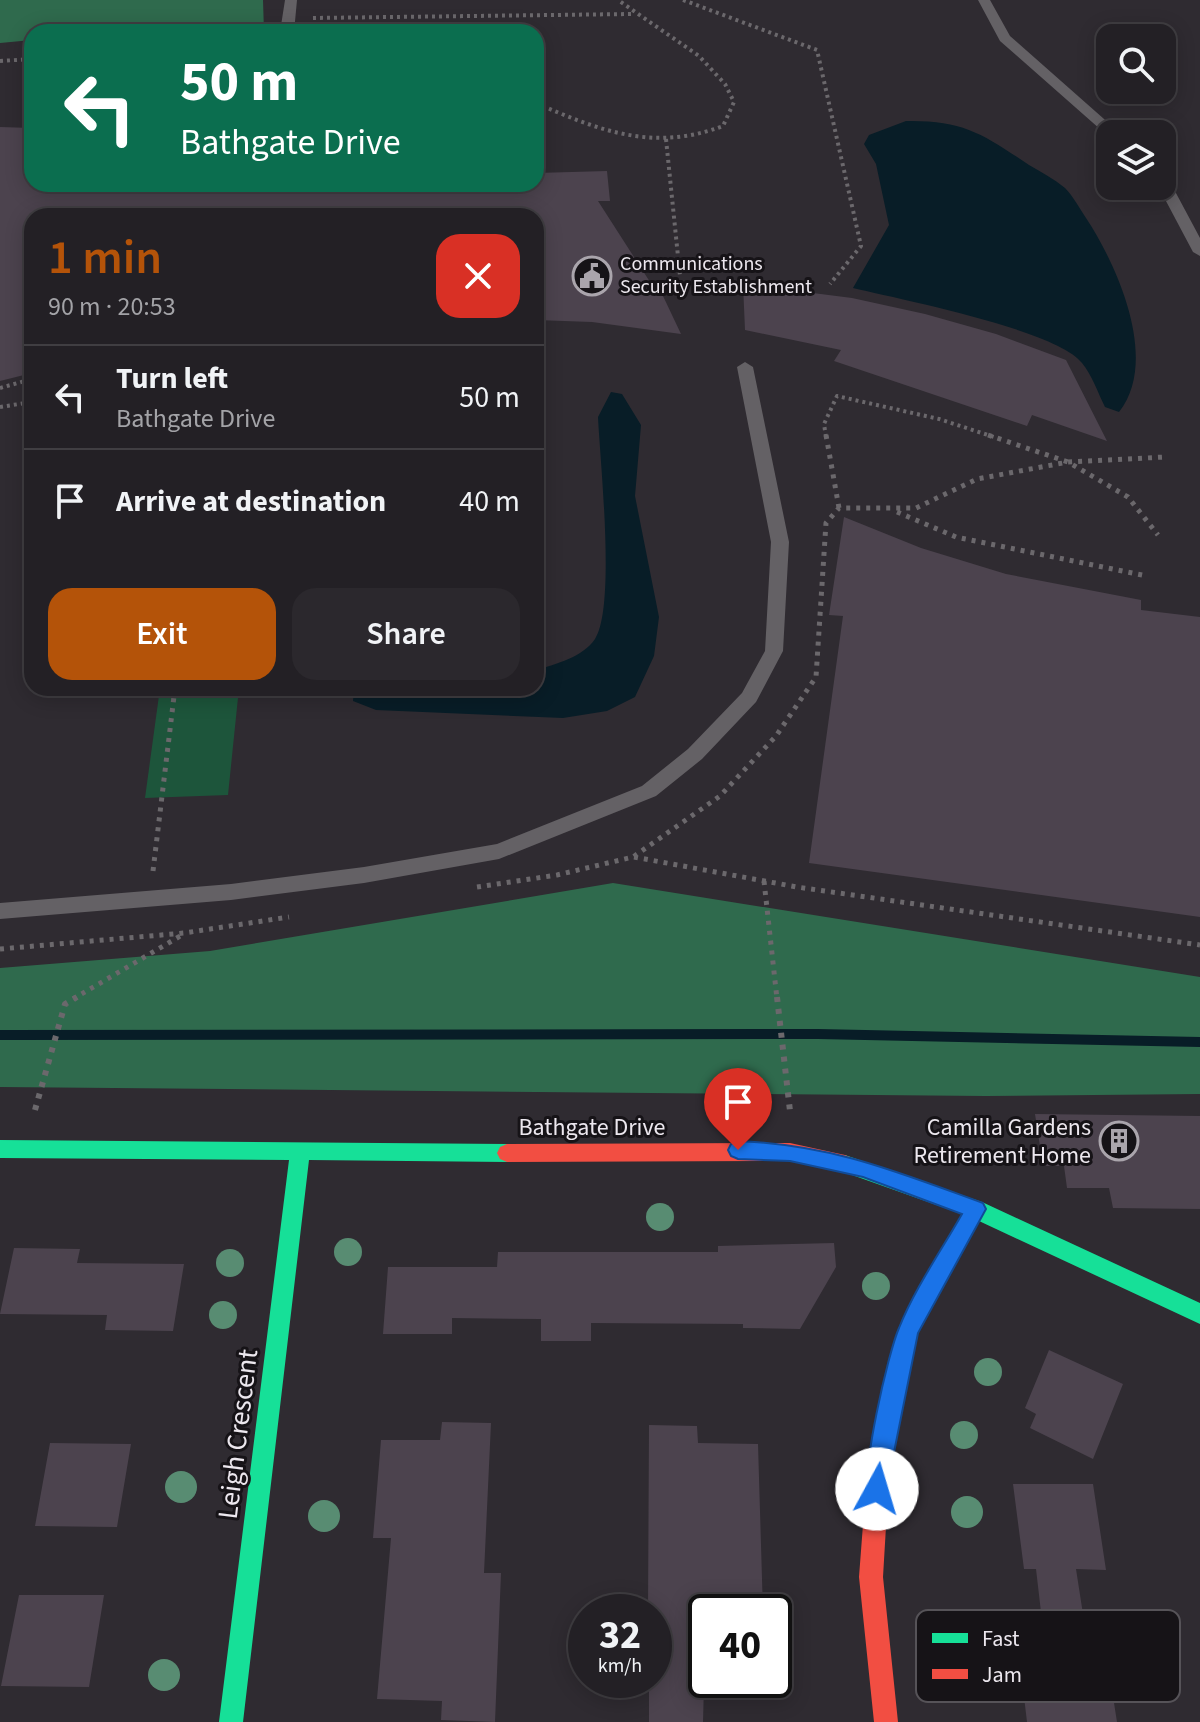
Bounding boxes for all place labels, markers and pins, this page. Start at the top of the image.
place label: Communications Security Establishment [620,250,812,301]
public building icon: Communications Security Establishment [571,255,613,297]
pin [704,1068,772,1150]
place label: Camilla Gardens Retirement Home [914,1110,1091,1173]
building icon: Camilla Gardens Retirement Home [1098,1120,1140,1162]

